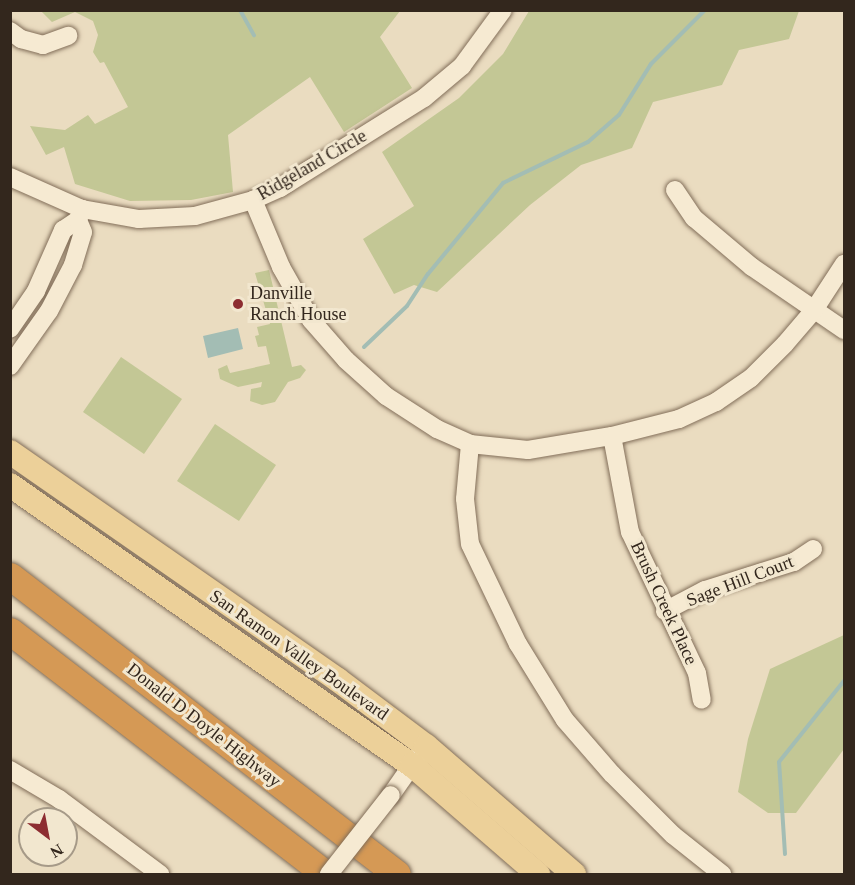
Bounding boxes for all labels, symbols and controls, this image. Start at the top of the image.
street label: Ridgeland Circle [254,125,370,205]
place label: Danville Ranch House [250,283,346,326]
marker: Danville Ranch House [231,297,245,311]
street label: Brush Creek Place [626,538,702,668]
street label: Sage Hill Court [683,551,797,611]
street label: San Ramon Valley Boulevard [205,585,393,725]
street label: Donald D Doyle Highway [123,658,285,792]
north arrow [18,807,78,867]
text: N [47,841,66,861]

